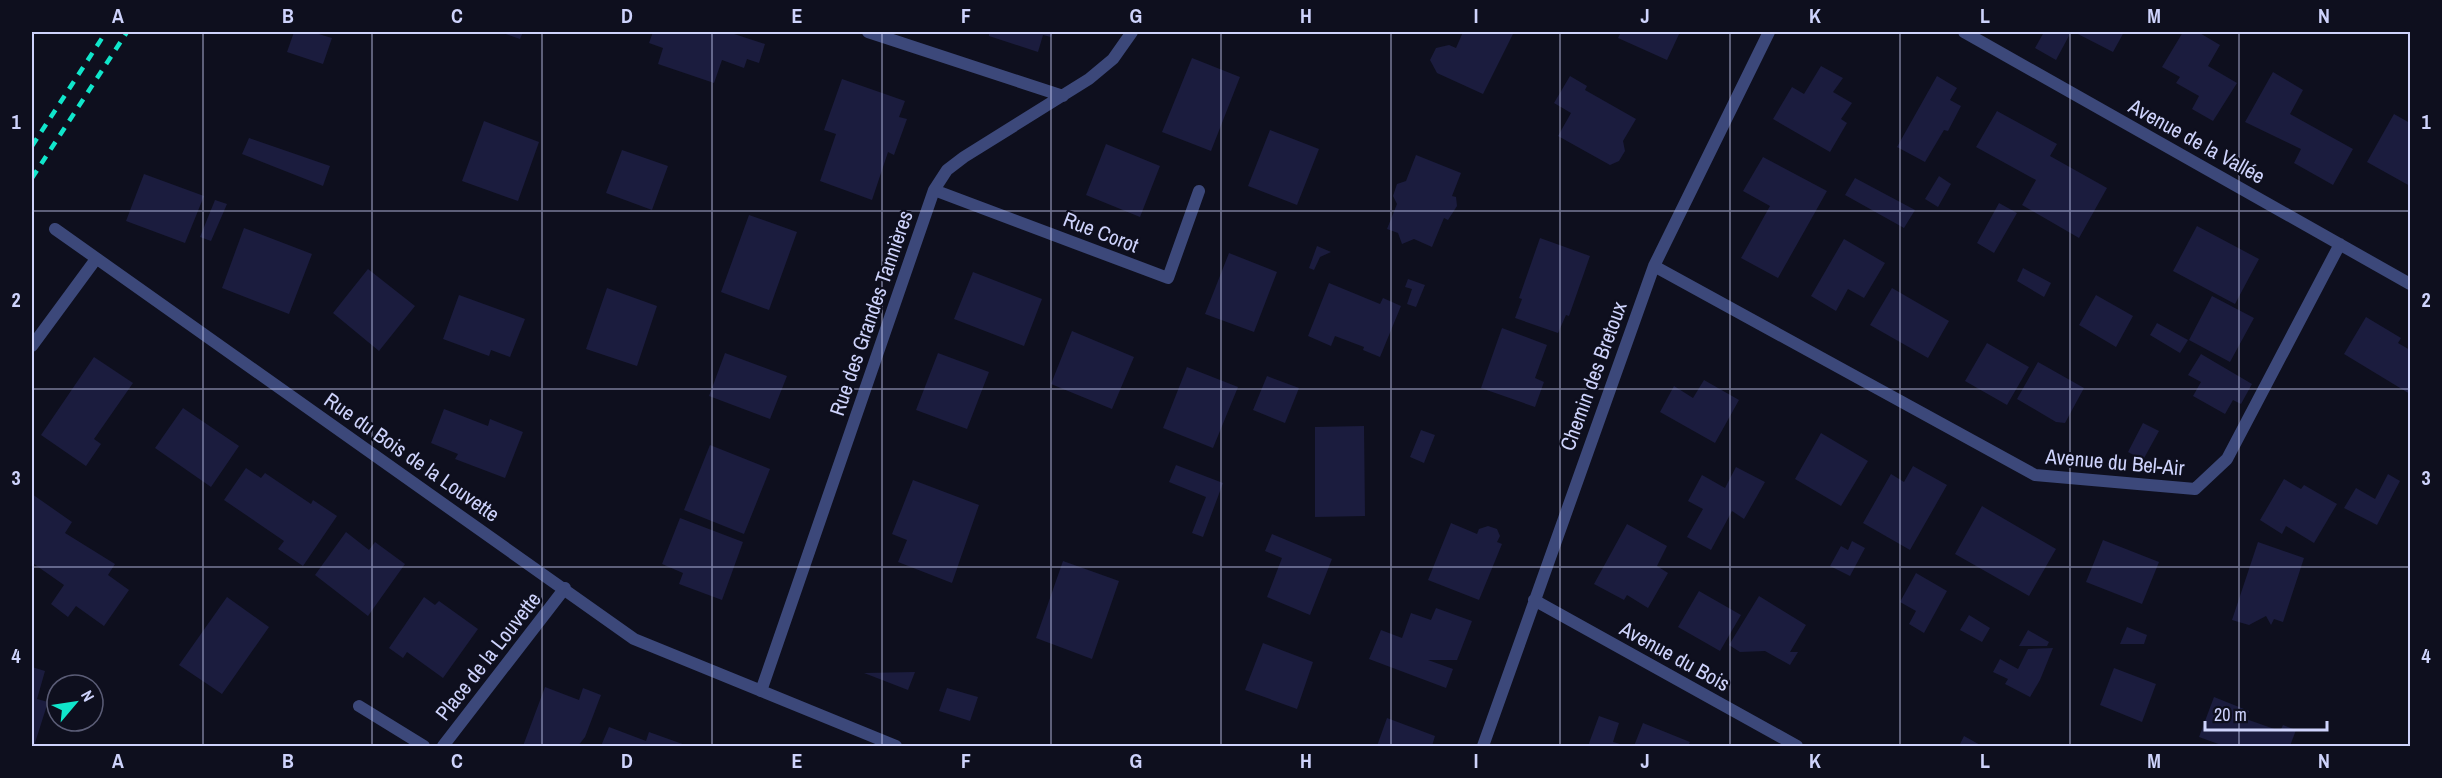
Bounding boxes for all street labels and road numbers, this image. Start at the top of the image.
street label: Avenue de la Vallée [2123,91,2270,190]
street label: Rue Corot [1059,204,1143,260]
street label: Rue des Grandes Tannières [822,206,920,420]
street label: Chemin des Bretoux [1553,297,1634,455]
street label: Rue du Bois de la Louvette [319,386,505,528]
street label: Avenue du Bel-Air [2043,441,2186,483]
street label: Place de la Louvette [429,586,547,726]
street label: Avenue du Bois [1614,613,1735,698]

